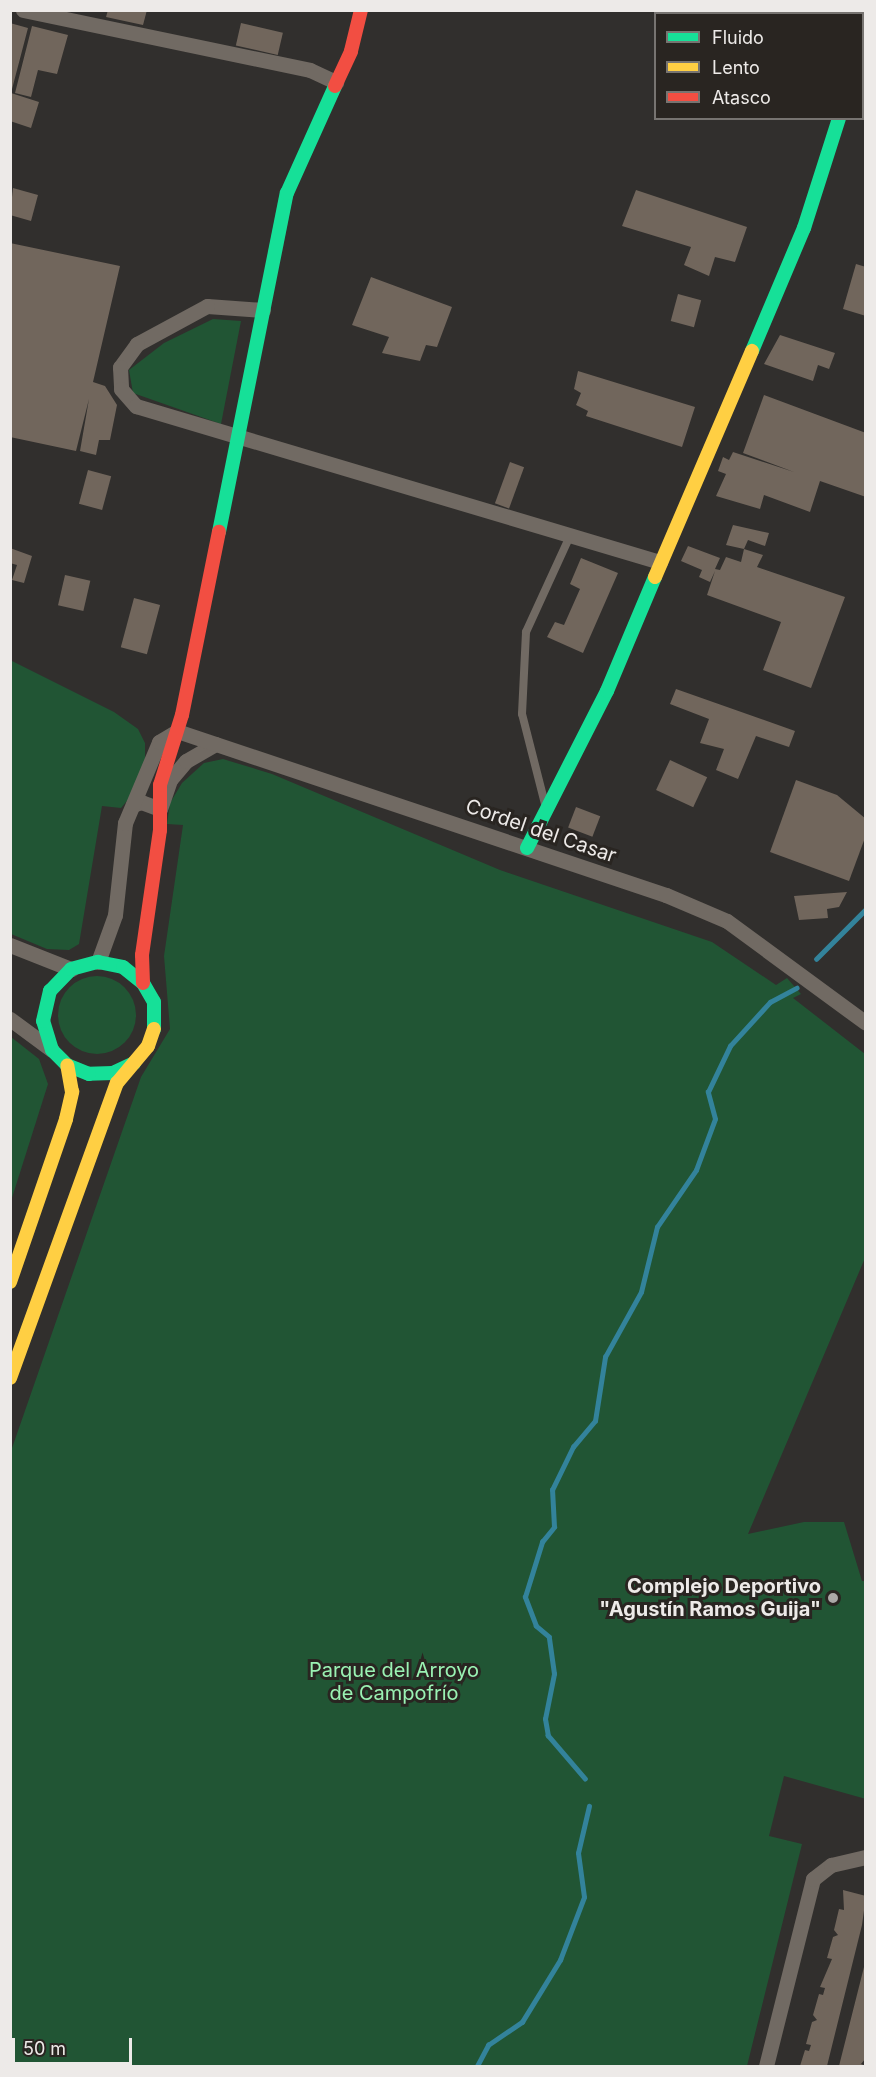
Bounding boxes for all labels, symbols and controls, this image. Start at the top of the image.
legend [654,12,864,120]
text: Fluido [712,27,764,48]
text: Lento [712,57,760,78]
text: Atasco [712,87,771,108]
street label: Cordel del Casar [463,794,619,868]
place label: Complejo Deportivo "Agustín Ramos Guija" [599,1574,821,1621]
marker: Complejo Deportivo "Agustín Ramos Guija" [826,1591,840,1605]
park label: Parque del Arroyo de Campofrío [309,1659,479,1706]
scale bar [15,2026,135,2064]
text: 50 m [23,2038,66,2059]

